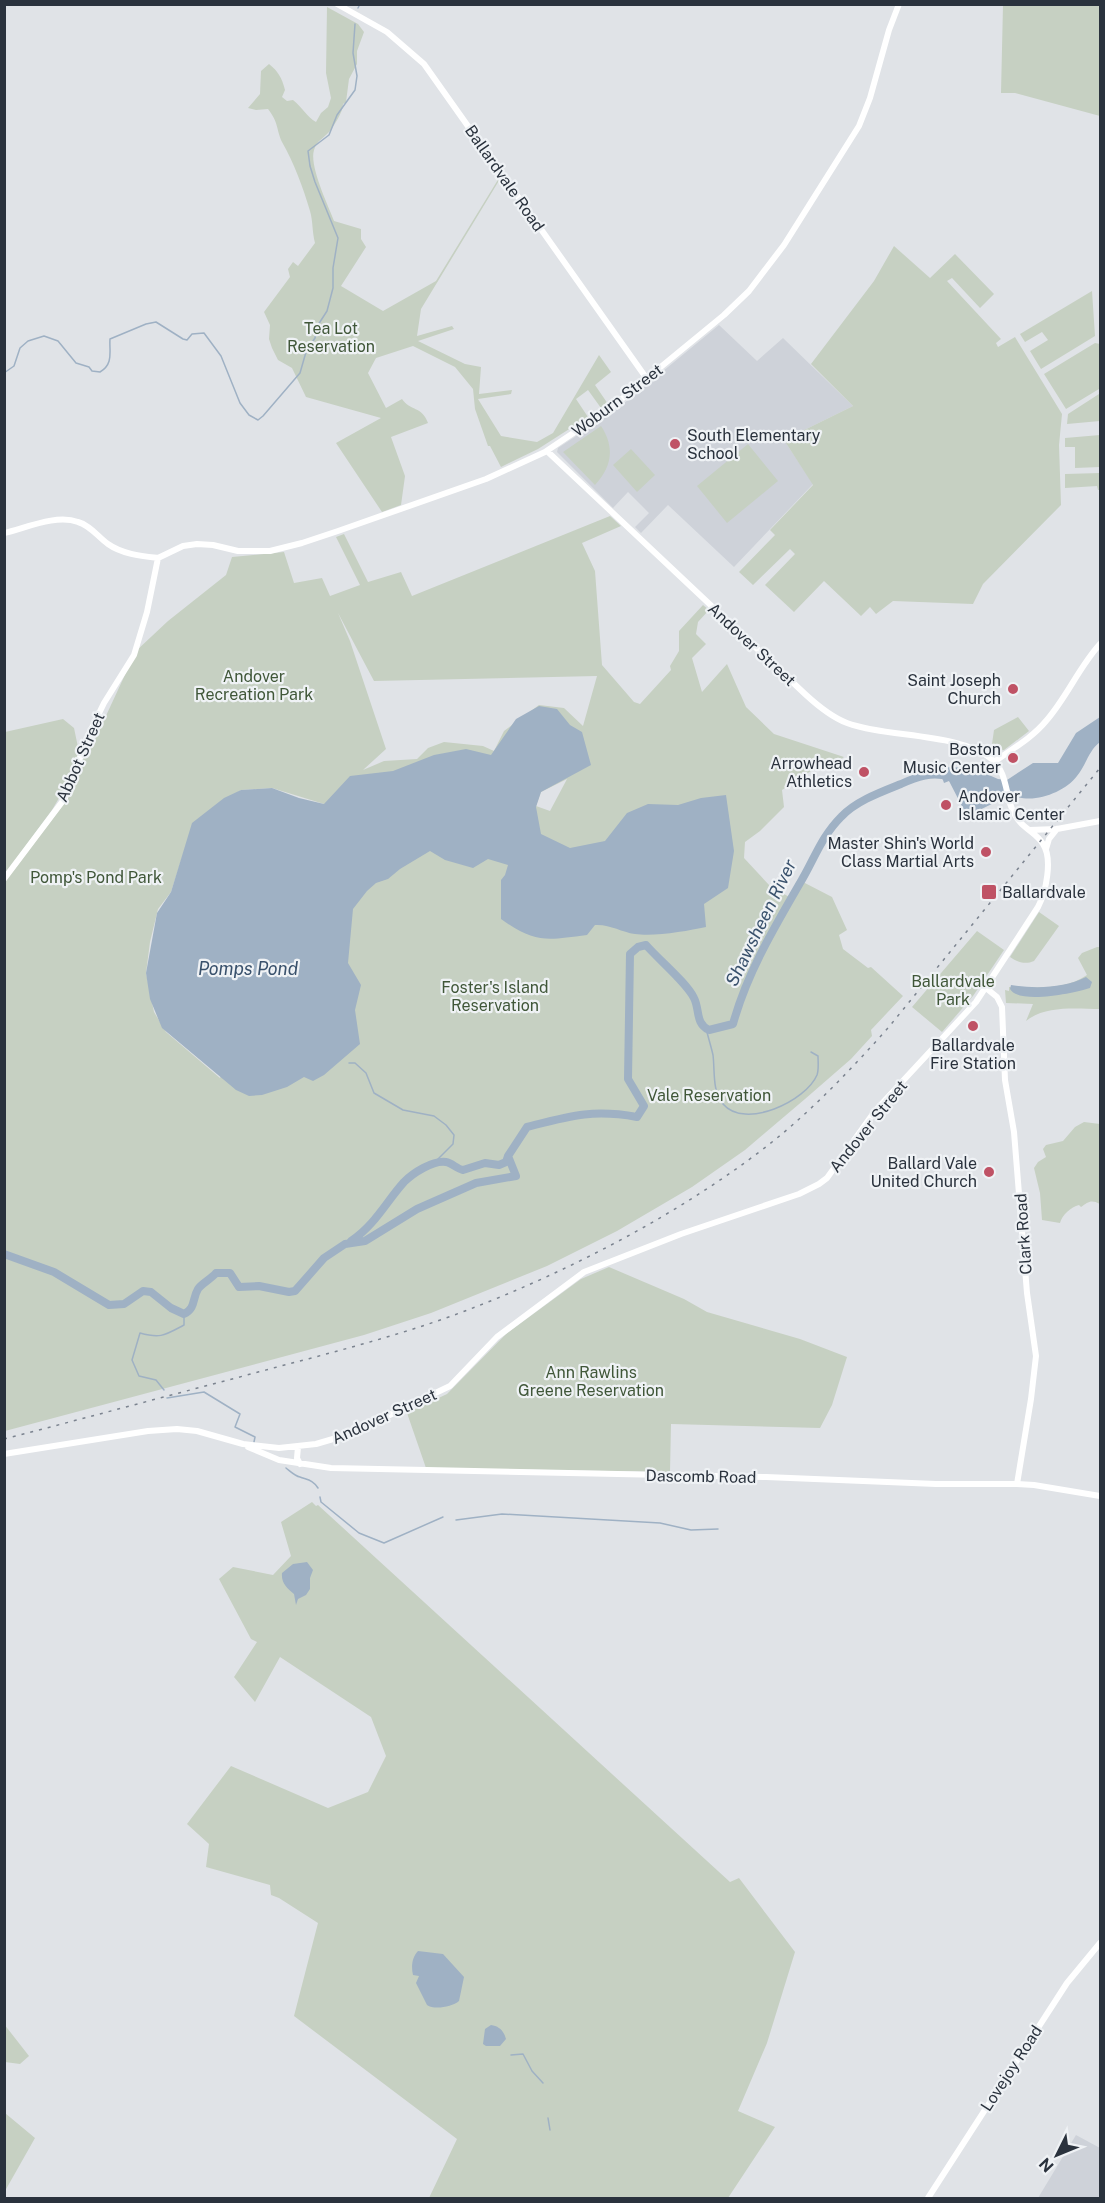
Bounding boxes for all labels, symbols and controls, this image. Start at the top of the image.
street label: Ballardvale Road [461,121,548,235]
park label: Tea Lot Reservation [287,319,375,356]
street label: Woburn Street [568,360,666,441]
place label: South Elementary School [687,426,821,463]
marker: South Elementary School [668,437,682,451]
street label: Andover Street [704,599,799,690]
park label: Andover Recreation Park [195,667,313,704]
place label: Saint Joseph Church [907,671,1001,708]
marker: Saint Joseph Church [1006,682,1020,696]
street label: Abbot Street [52,709,109,805]
place label: Boston Music Center [903,740,1001,777]
marker: Boston Music Center [1006,751,1020,765]
place label: Arrowhead Athletics [770,754,852,791]
marker: Arrowhead Athletics [857,765,871,779]
place label: Andover Islamic Center [958,787,1065,824]
marker: Andover Islamic Center [939,798,953,812]
place label: Master Shin's World Class Martial Arts [827,834,974,871]
marker: Master Shin's World Class Martial Arts [979,845,993,859]
water label: Shawsheen River [721,856,800,990]
park label: Pomp's Pond Park [30,868,162,887]
marker: Ballardvale [980,883,998,901]
place label: Ballardvale [1002,883,1086,902]
water label: Pomps Pond [198,958,299,979]
park label: Ballardvale Park [911,972,995,1009]
park label: Foster's Island Reservation [441,978,549,1015]
marker: Ballardvale Fire Station [966,1019,980,1033]
place label: Ballardvale Fire Station [930,1036,1016,1073]
street label: Andover Street [825,1076,911,1176]
park label: Vale Reservation [647,1086,771,1105]
place label: Ballard Vale United Church [871,1154,977,1191]
marker: Ballard Vale United Church [982,1165,996,1179]
street label: Clark Road [1011,1193,1036,1275]
park label: Ann Rawlins Greene Reservation [518,1363,664,1400]
street label: Andover Street [329,1385,440,1448]
street label: Dascomb Road [645,1466,757,1487]
street label: Lovejoy Road [977,2022,1046,2115]
north arrow [1027,2125,1087,2185]
text: N [1035,2154,1058,2176]

